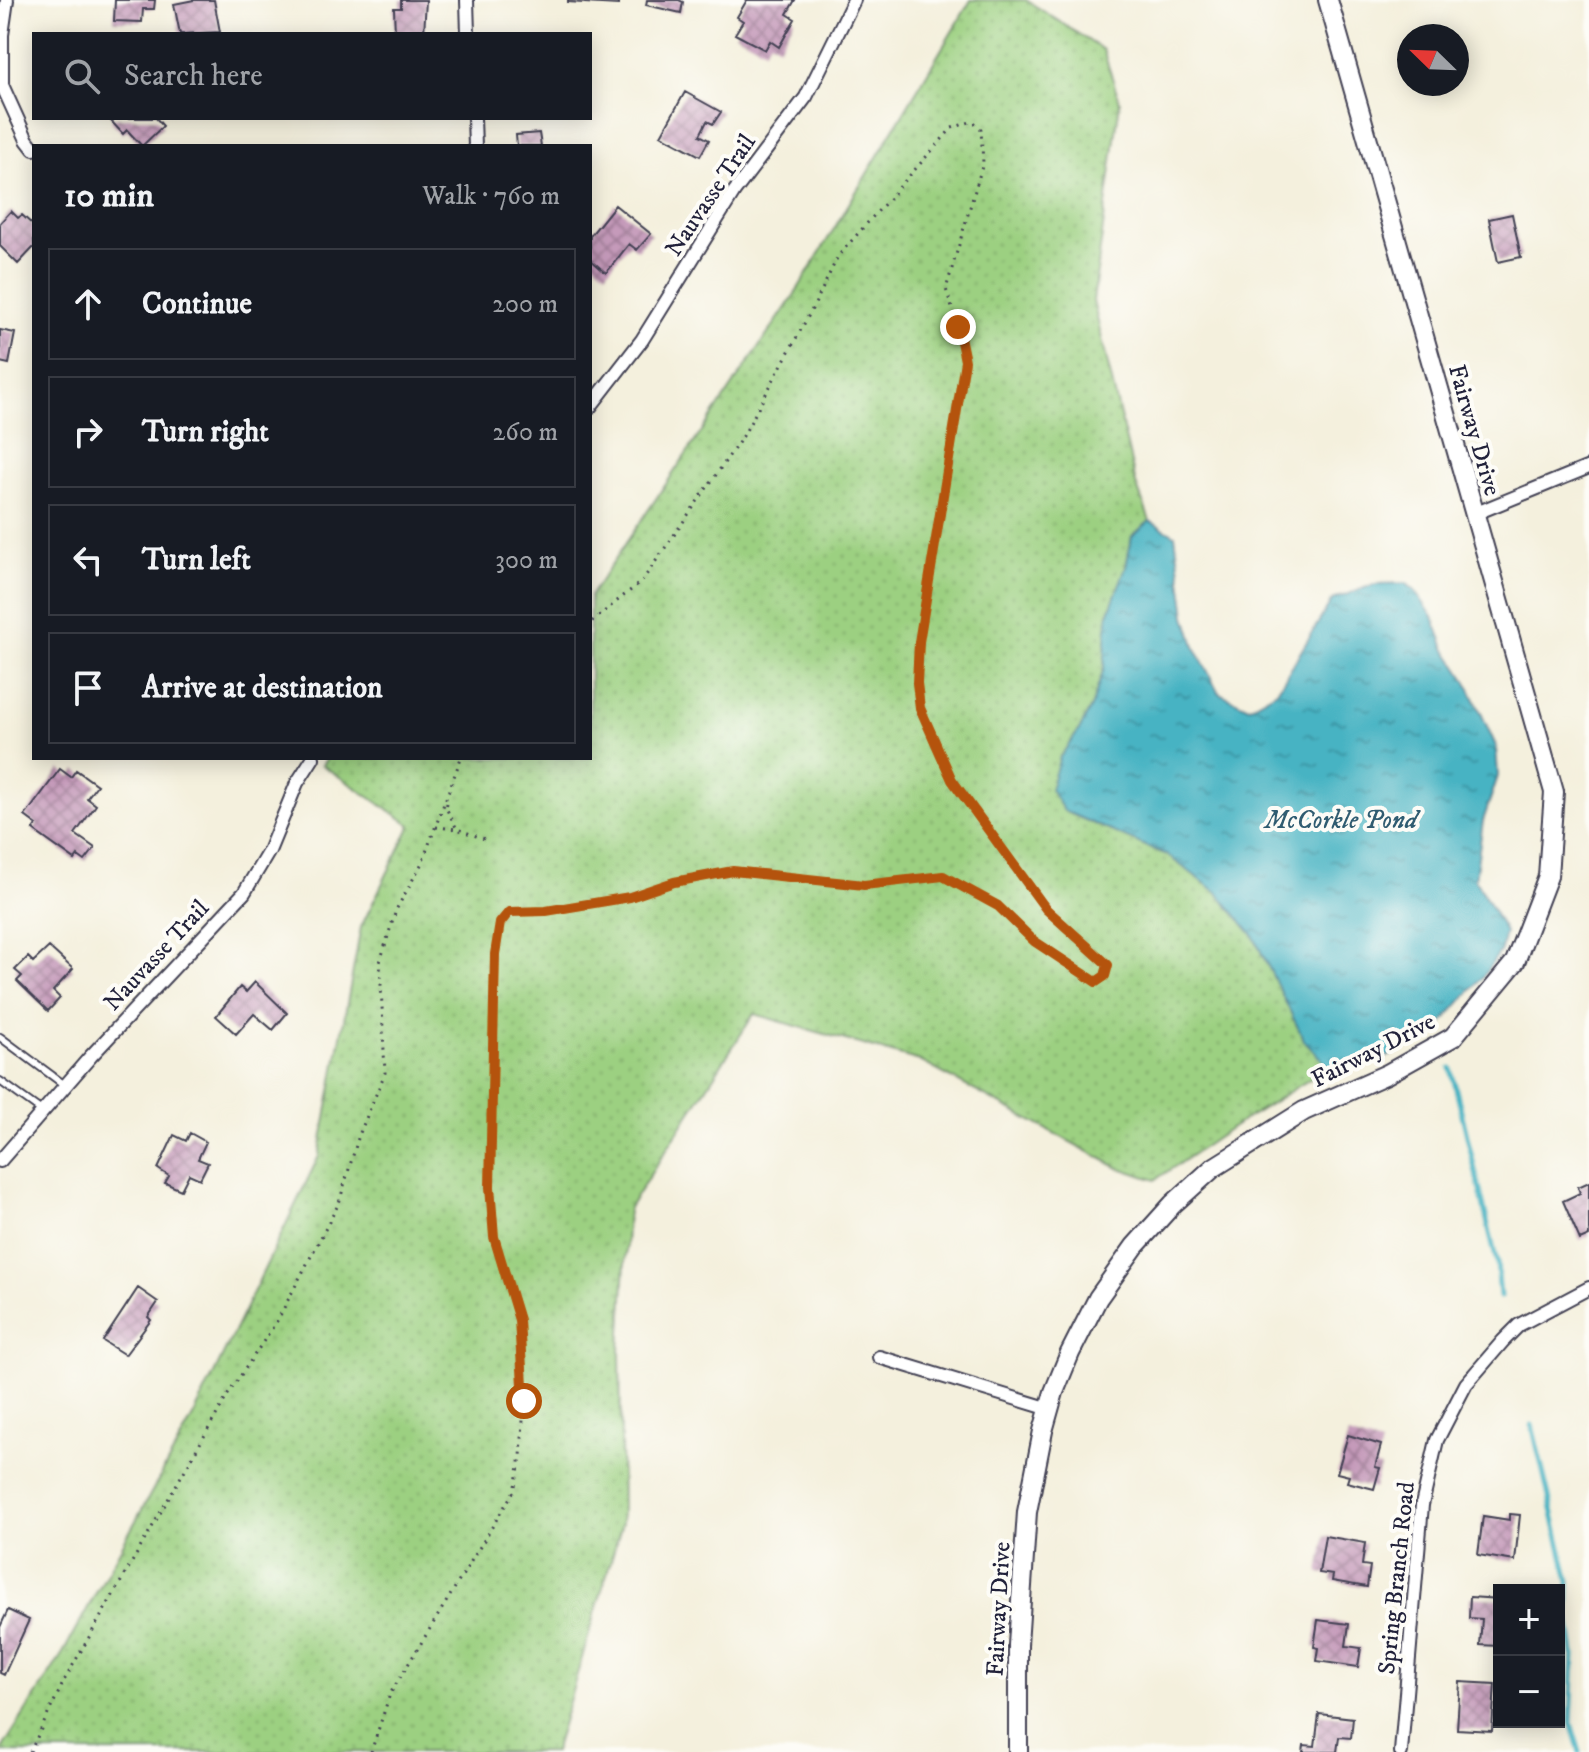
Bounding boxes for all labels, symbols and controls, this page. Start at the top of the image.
north arrow [1397,24,1469,96]
search box [32,32,592,120]
icon: search [60,54,104,98]
text: Search here [124,58,263,95]
street label: Nauvasse Trail [659,128,763,262]
text: 10 min [64,175,154,217]
text: Walk · 760 m [422,180,560,213]
icon: ahead [66,282,110,326]
text: Continue [142,286,252,323]
text: 200 m [492,288,558,321]
route end [940,309,976,345]
street label: Fairway Drive [1441,361,1507,499]
icon: right [66,410,110,454]
text: Turn right [142,414,269,451]
text: 260 m [493,416,558,449]
icon: left [66,538,110,582]
text: Turn left [142,542,251,579]
text: 300 m [495,544,558,577]
icon: arrive [66,666,110,710]
text: Arrive at destination [142,670,383,707]
water label: McCorkle Pond [1263,804,1421,837]
street label: Nauvasse Trail [98,893,216,1017]
street label: Fairway Drive [1307,1007,1440,1095]
route start [506,1383,542,1419]
street label: Spring Branch Road [1372,1480,1422,1676]
street label: Fairway Drive [980,1541,1018,1677]
map controls [1493,1584,1565,1728]
button: + [1493,1584,1565,1656]
button: − [1493,1656,1565,1728]

